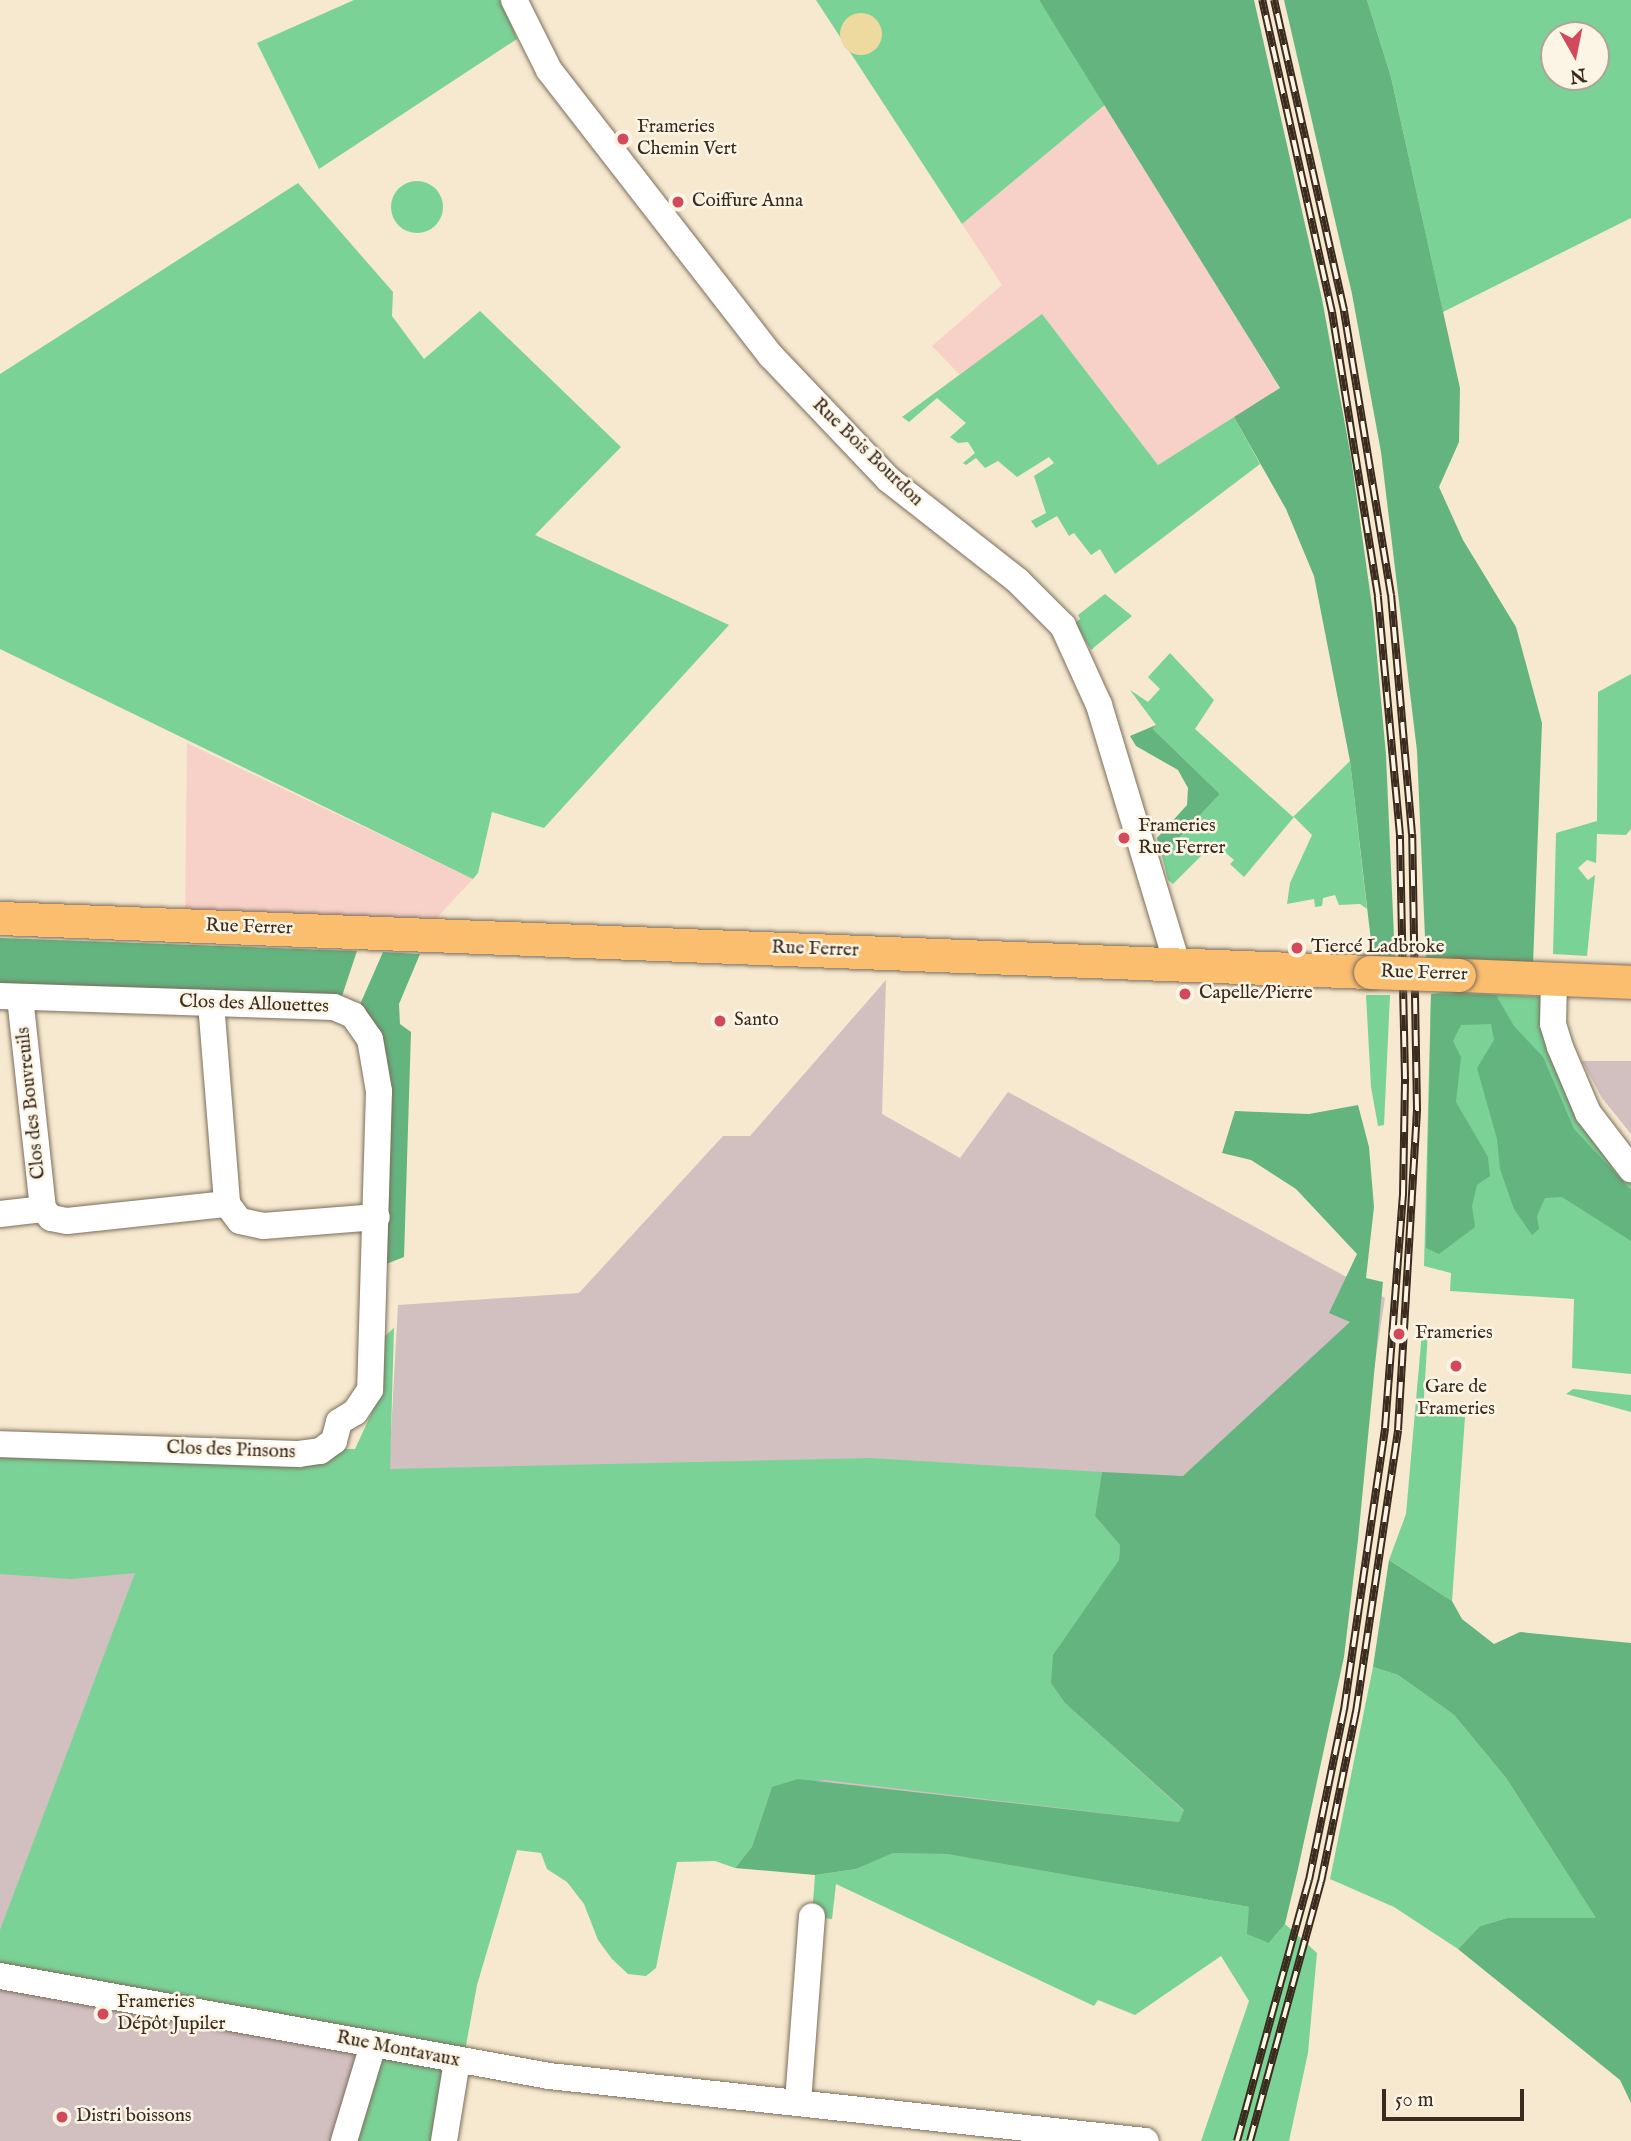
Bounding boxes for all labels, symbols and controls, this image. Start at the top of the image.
north arrow [1540,21,1610,91]
text: N [1568,62,1588,88]
place label: Frameries Chemin Vert [637,117,737,161]
marker: Frameries Chemin Vert [615,131,631,147]
place label: Coiffure Anna [692,191,803,213]
marker: Coiffure Anna [670,194,686,210]
street label: Rue Bois Bourdon [807,394,927,512]
place label: Frameries Rue Ferrer [1138,816,1225,860]
marker: Frameries Rue Ferrer [1116,830,1132,846]
street label: Rue Ferrer [205,915,293,941]
street label: Rue Ferrer [771,937,859,963]
place label: Tiercé Ladbroke [1311,937,1444,959]
marker: Tiercé Ladbroke [1289,940,1305,956]
street label: Rue Ferrer [1380,961,1468,987]
place label: Capelle/Pierre [1199,983,1313,1005]
marker: Capelle/Pierre [1177,986,1193,1002]
street label: Clos des Allouettes [179,991,329,1019]
place label: Santo [734,1010,779,1032]
marker: Santo [712,1013,728,1029]
street label: Clos des Bouvreuils [13,1026,51,1180]
place label: Frameries [1415,1323,1493,1345]
marker: Frameries [1389,1324,1409,1344]
marker: Gare de Frameries [1448,1358,1464,1374]
place label: Gare de Frameries [1417,1377,1495,1421]
street label: Clos des Pinsons [166,1437,296,1465]
place label: Frameries Dépôt Jupiler [117,1992,225,2036]
marker: Frameries Dépôt Jupiler [95,2006,111,2022]
street label: Rue Montavaux [334,2027,462,2073]
scale bar [1386,2074,1528,2118]
text: 50 m [1395,2087,1434,2114]
place label: Distri boissons [76,2106,191,2128]
marker: Distri boissons [54,2109,70,2125]

